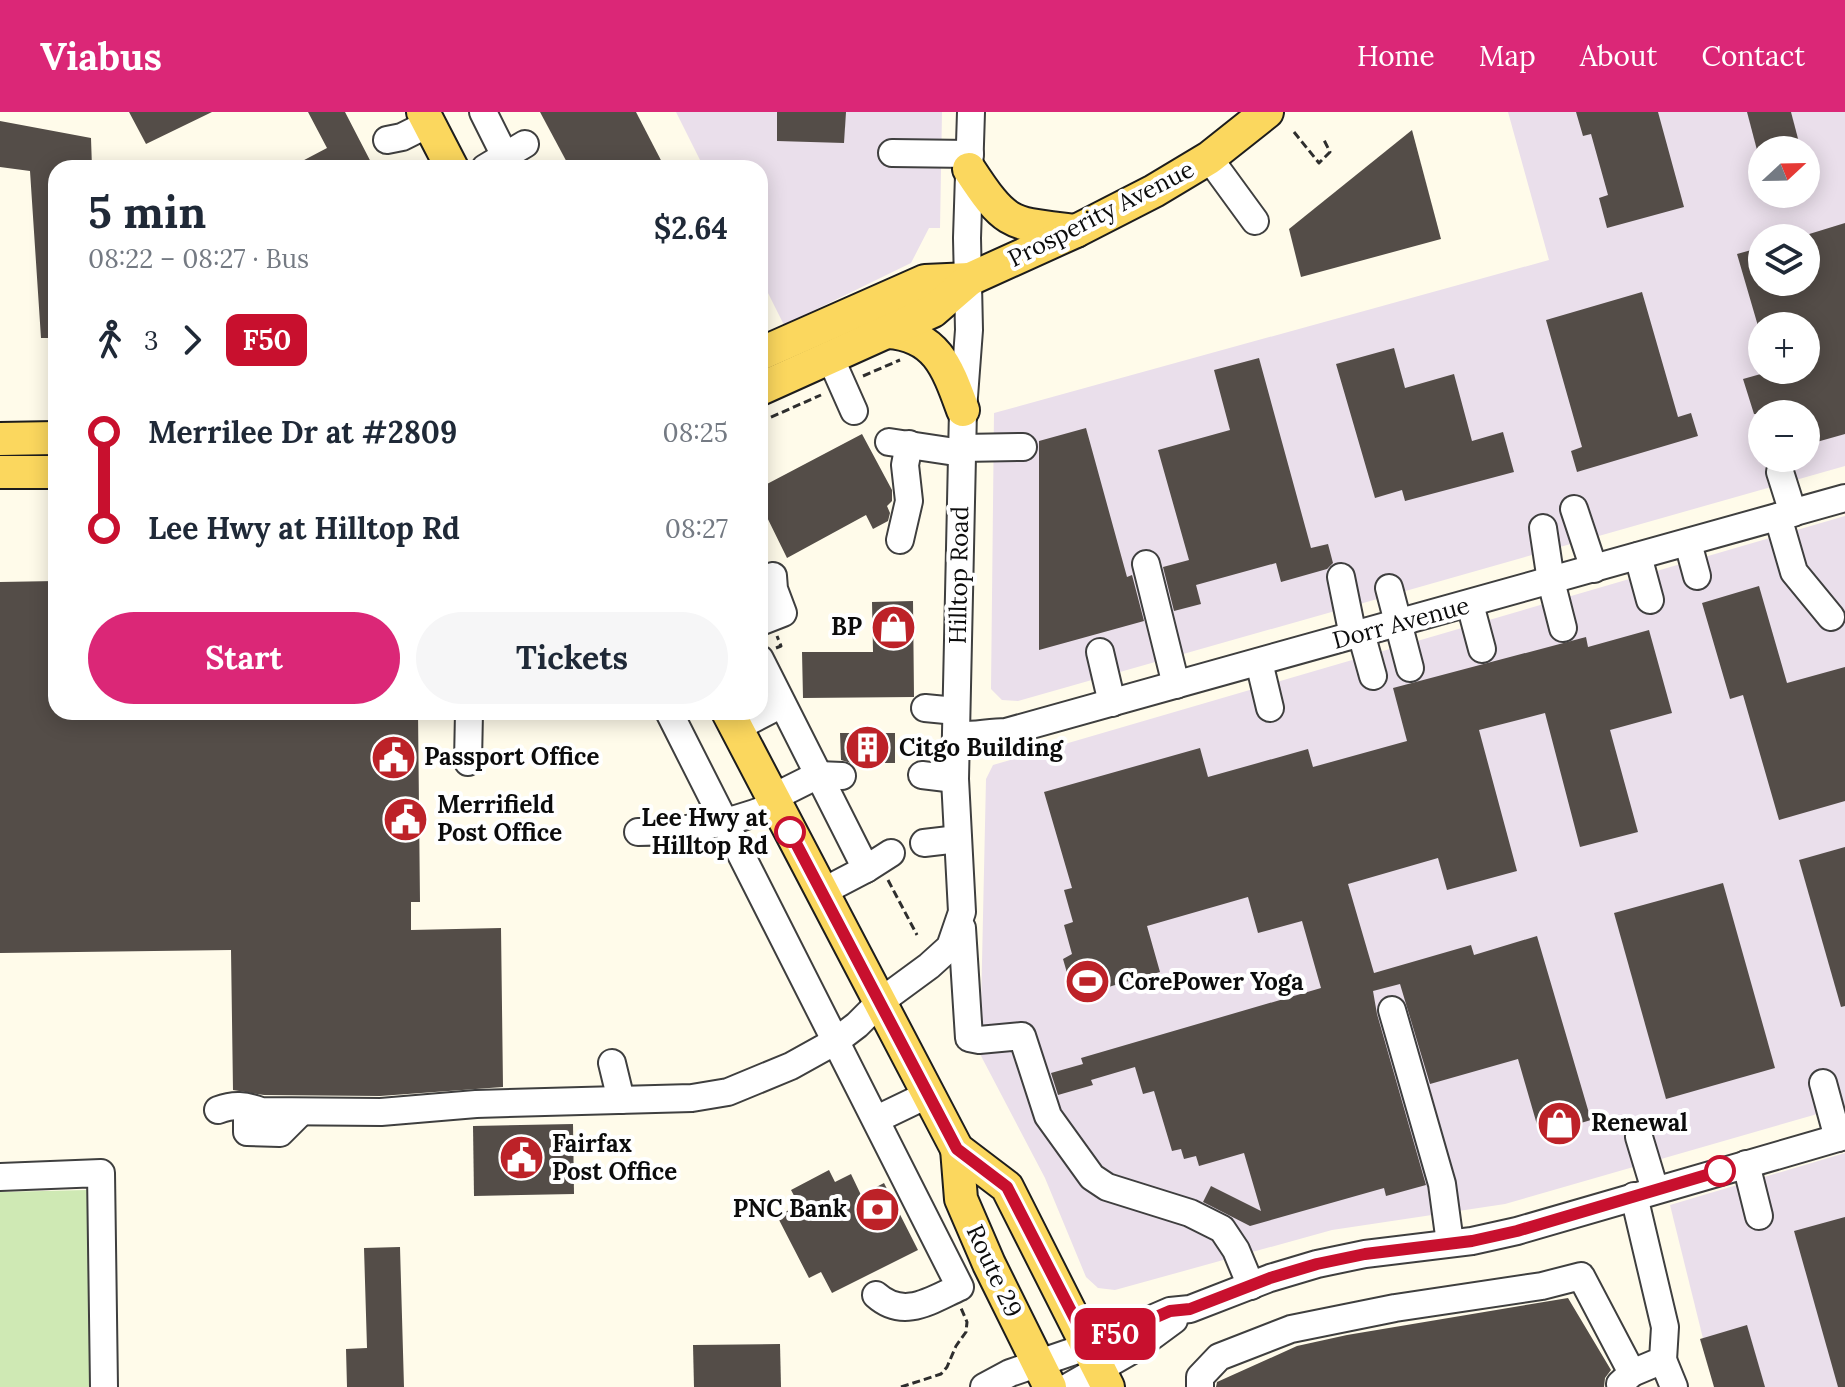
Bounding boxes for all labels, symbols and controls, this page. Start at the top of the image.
text: Viabus [40,32,162,80]
text: Home [1357,38,1435,74]
text: Map [1479,38,1536,74]
text: About [1580,38,1657,74]
text: Contact [1701,38,1805,74]
north arrow [1748,136,1820,208]
map controls [1748,136,1820,472]
street label: Prosperity Avenue [1003,153,1199,274]
text: 5 min [88,184,206,240]
text: $2.64 [654,209,728,247]
button: layers [1748,224,1820,296]
text: 08:22 – 08:27 · Bus [88,242,309,275]
button: + [1748,312,1820,384]
icon: walk [88,318,132,362]
icon: forward [170,318,214,362]
text: F50 [242,322,291,358]
text: 3 [144,324,158,357]
button: − [1748,400,1820,472]
text: Merrilee Dr at #2809 [148,413,457,451]
text: 08:25 [663,416,728,449]
street label: Hilltop Road [942,506,975,644]
text: Lee Hwy at Hilltop Rd [148,509,460,547]
text: 08:27 [665,512,728,545]
street label: Dorr Avenue [1329,589,1473,656]
shop icon: BP [869,603,917,651]
place label: BP [831,611,862,642]
button: Start [88,612,400,704]
button: Tickets [416,612,728,704]
building icon: Citgo Building [844,724,892,772]
place label: Citgo Building [899,732,1065,763]
public building icon: Passport Office [369,733,417,781]
place label: Passport Office [424,741,599,772]
place label: Merrifield Post Office [437,789,562,848]
public building icon: Merrifield Post Office [382,795,430,843]
place label: Lee Hwy at Hilltop Rd [641,802,769,861]
marker: Lee Hwy at Hilltop Rd [775,817,805,847]
sports icon: CorePower Yoga [1063,958,1111,1006]
place label: CorePower Yoga [1118,966,1304,997]
shop icon: Renewal [1536,1099,1584,1147]
place label: Renewal [1591,1107,1688,1138]
place label: Fairfax Post Office [552,1128,677,1187]
public building icon: Fairfax Post Office [497,1134,545,1182]
unlabelled marker [1705,1156,1735,1186]
bank icon: PNC Bank [854,1185,902,1233]
place label: PNC Bank [733,1193,847,1224]
street label: Route 29 [960,1220,1029,1322]
line badge: F50 [1069,1308,1161,1360]
text: F50 [1091,1316,1139,1352]

